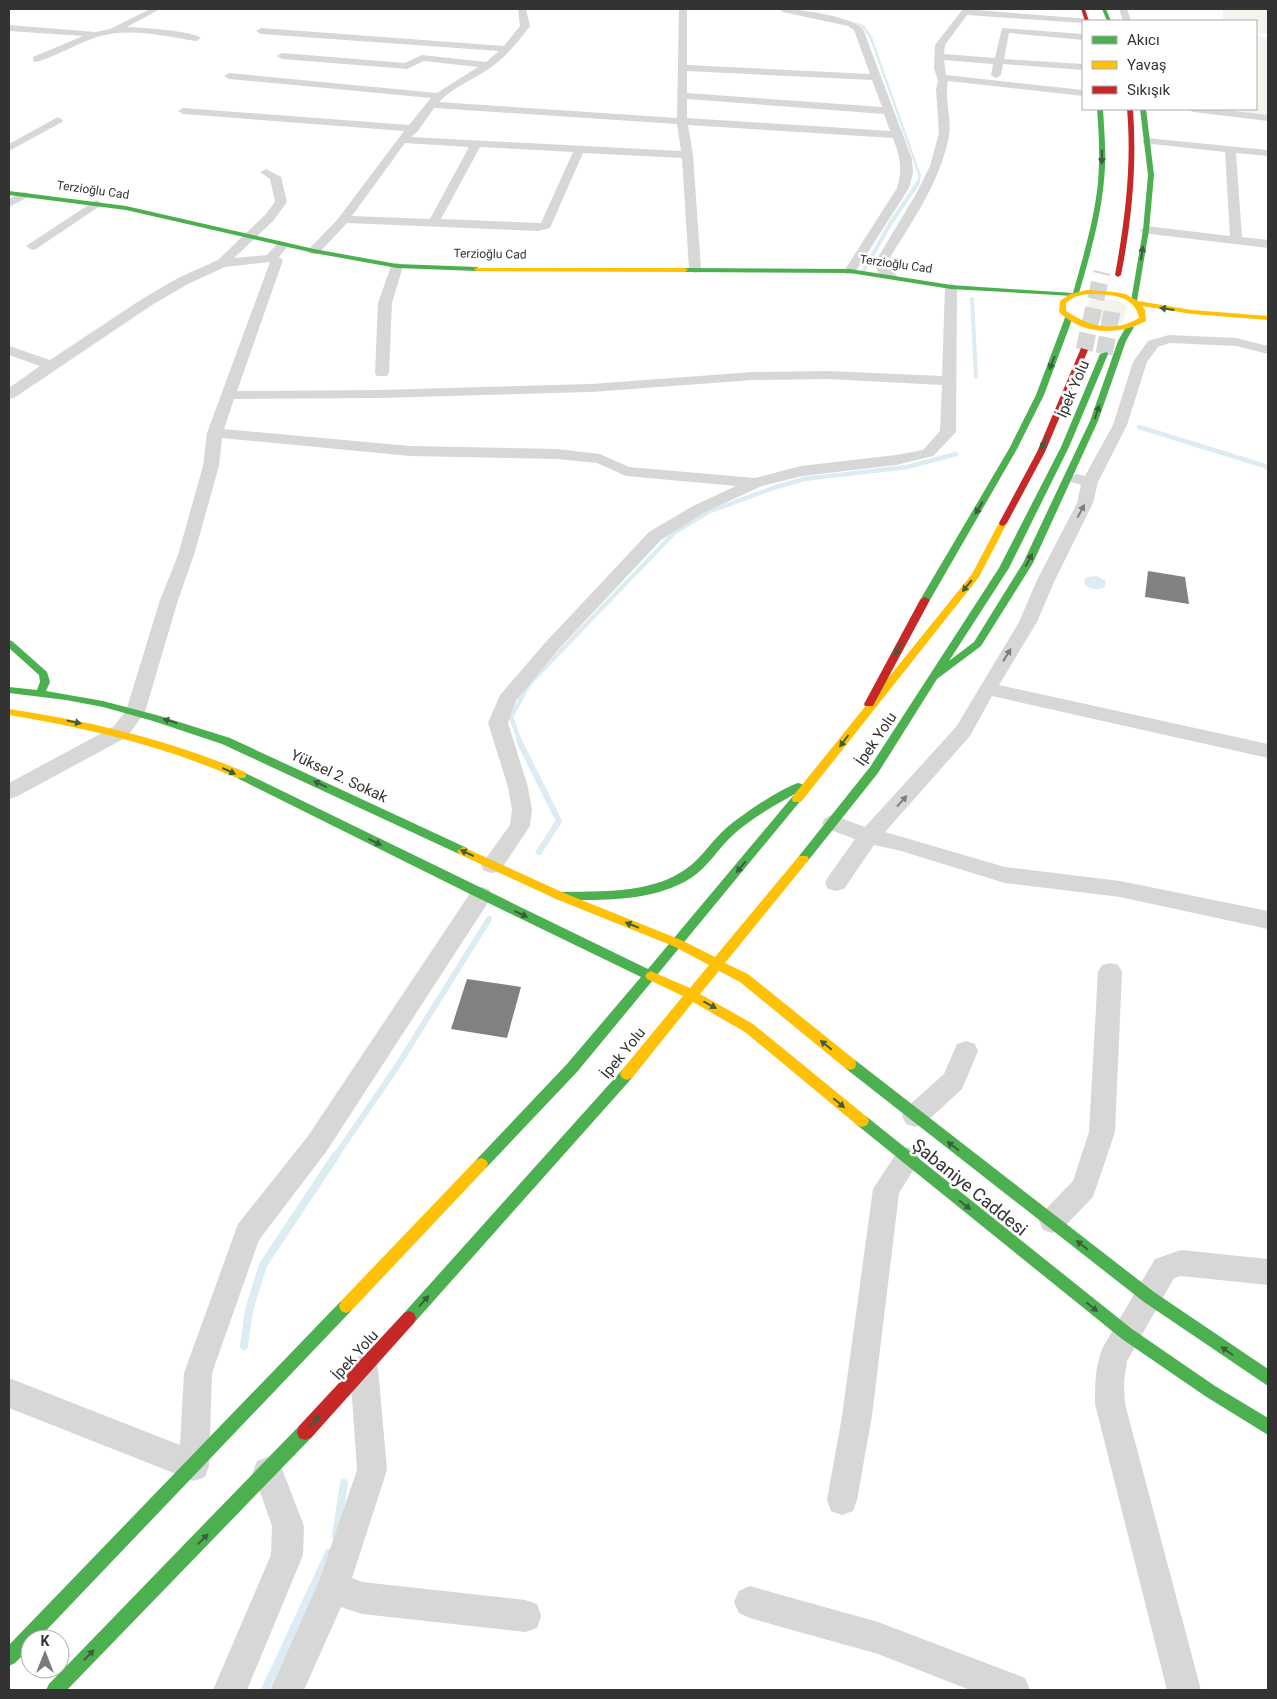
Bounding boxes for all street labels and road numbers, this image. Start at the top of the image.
street label: Terzioğlu Cad [56,178,130,202]
street label: Terzioğlu Cad [453,246,527,262]
street label: Terzioğlu Cad [859,252,933,276]
street label: İpek Yolu [1053,358,1093,420]
street label: İpek Yolu [852,709,900,769]
street label: Yüksel 2. Sokak [288,746,391,806]
street label: İpek Yolu [597,1024,649,1082]
street label: Şabaniye Caddesi [908,1134,1032,1240]
street label: İpek Yolu [328,1326,382,1384]

